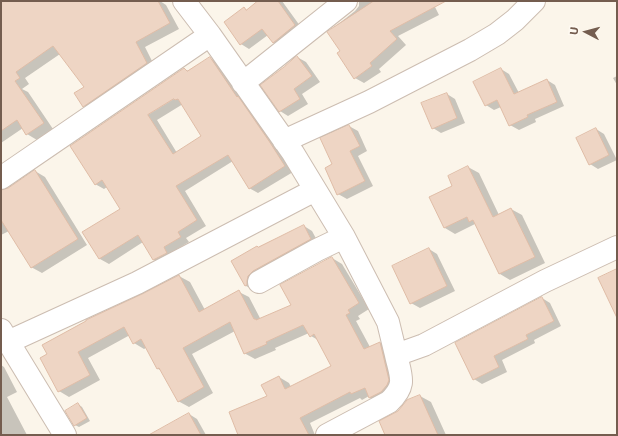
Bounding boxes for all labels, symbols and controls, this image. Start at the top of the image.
north arrow [566,12,606,52]
text: U [567,26,580,35]

